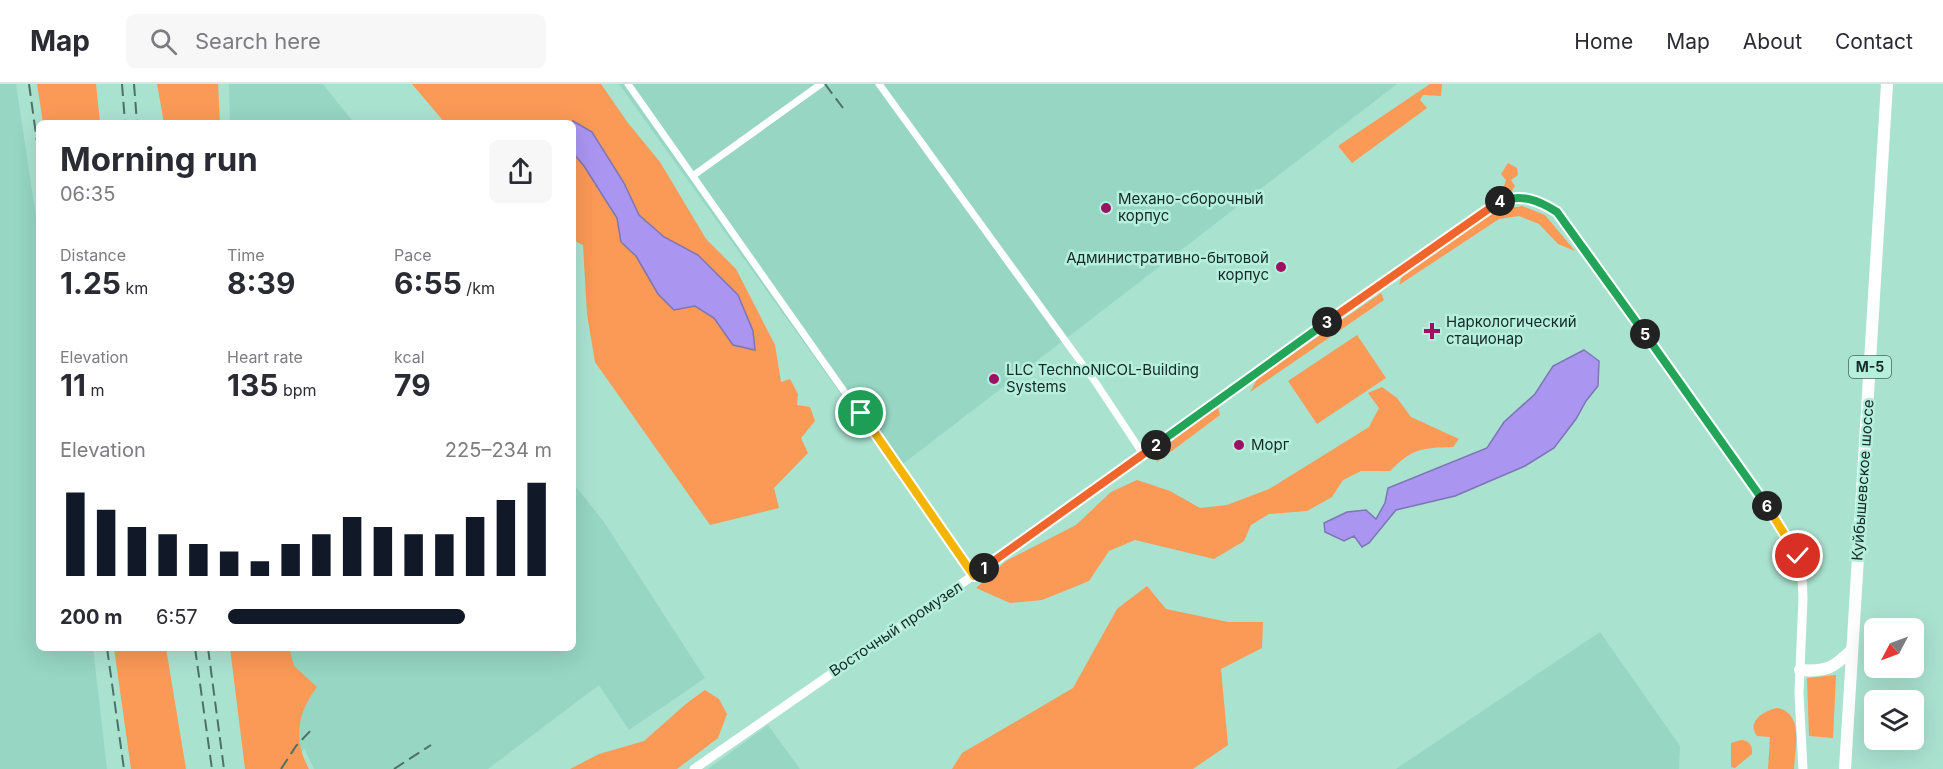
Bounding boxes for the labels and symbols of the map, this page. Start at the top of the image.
pin: 4 [1485,186,1515,216]
place label: Механо-сборочный корпус [1118,189,1264,225]
marker: Механо-сборочный корпус [1099,201,1113,215]
place label: Административно-бытовой корпус [1066,248,1269,284]
marker: Административно-бытовой корпус [1274,260,1288,274]
pin: 3 [1312,307,1342,337]
place label: Наркологический стационар [1446,312,1577,348]
pin: 5 [1630,319,1660,349]
marker: Наркологический стационар [1423,322,1441,340]
road number: М-5 [1849,356,1891,378]
place label: LLC TechnoNICOL-Building Systems [1006,360,1199,396]
marker: LLC TechnoNICOL-Building Systems [987,372,1001,386]
pin [835,387,886,438]
street label: Куйбышевское шоссе [1847,399,1878,561]
pin: 2 [1141,430,1171,460]
place label: Морг [1251,435,1290,454]
marker: Морг [1232,438,1246,452]
pin: 6 [1752,491,1782,521]
pin [1772,530,1823,581]
pin: 1 [969,553,999,583]
street label: Восточный промузел [826,577,966,680]
north arrow [1864,618,1924,678]

